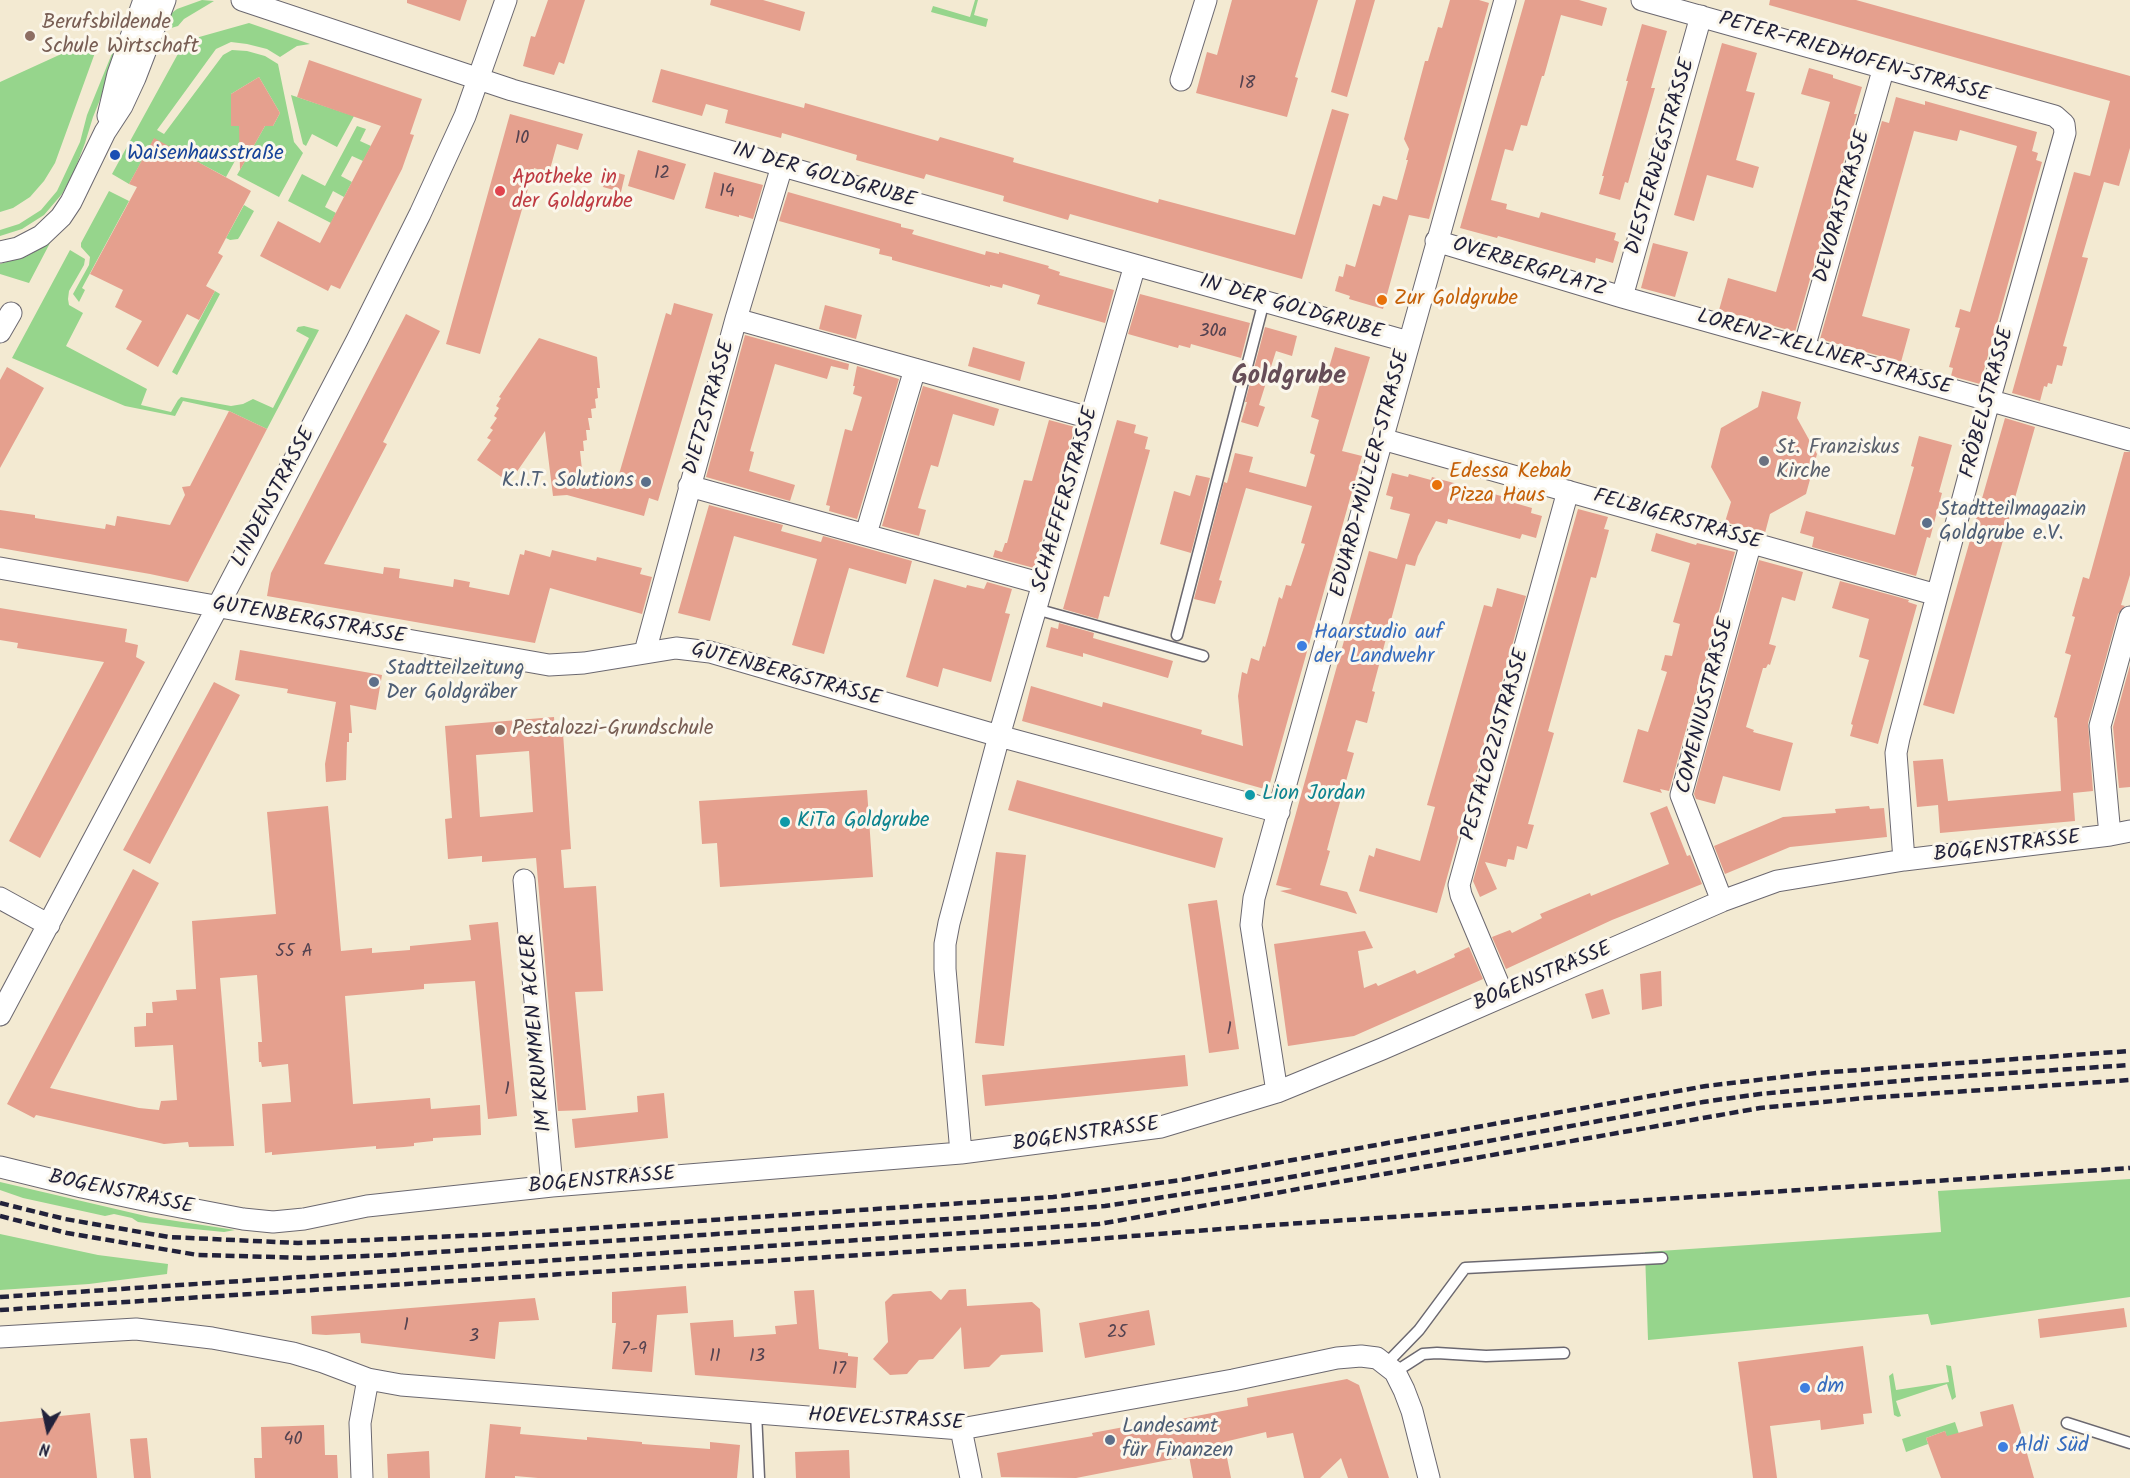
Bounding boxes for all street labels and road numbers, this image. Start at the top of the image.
street label: PETER-FRIEDHOFEN-STRASSE [1716,8,1992,110]
street label: DIESTERWEGSTRASSE [1622,56,1702,258]
street label: DEVORASTRASSE [1810,128,1878,286]
street label: IN DER GOLDGRUBE [729,139,919,215]
street label: OVERBERGPLATZ [1449,234,1609,304]
street label: IN DER GOLDGRUBE [1196,271,1386,347]
street label: LORENZ-KELLNER-STRASSE [1694,306,1954,402]
street label: FRÖBELSTRASSE [1957,325,2021,481]
street label: DIETZSTRASSE [680,338,742,478]
street label: EDUARD-MÜLLER-STRASSE [1327,348,1417,600]
street label: SCHAEFFERSTRASSE [1029,405,1105,595]
street label: LINDENSTRASSE [228,424,322,572]
street label: FELBIGERSTRASSE [1590,485,1764,557]
street label: GUTENBERGSTRASSE [210,593,408,651]
street label: COMENIUSSTRASSE [1673,615,1741,797]
street label: GUTENBERGSTRASSE [688,638,884,714]
street label: PESTALOZZISTRASSE [1458,646,1536,844]
street label: BOGENSTRASSE [1932,827,2082,869]
street label: IM KRUMMEN ACKER [517,933,559,1133]
street label: BOGENSTRASSE [1470,938,1616,1018]
street label: BOGENSTRASSE [1011,1113,1161,1159]
street label: BOGENSTRASSE [527,1163,677,1201]
street label: BOGENSTRASSE [46,1166,196,1222]
street label: HOEVELSTRASSE [807,1404,965,1438]

